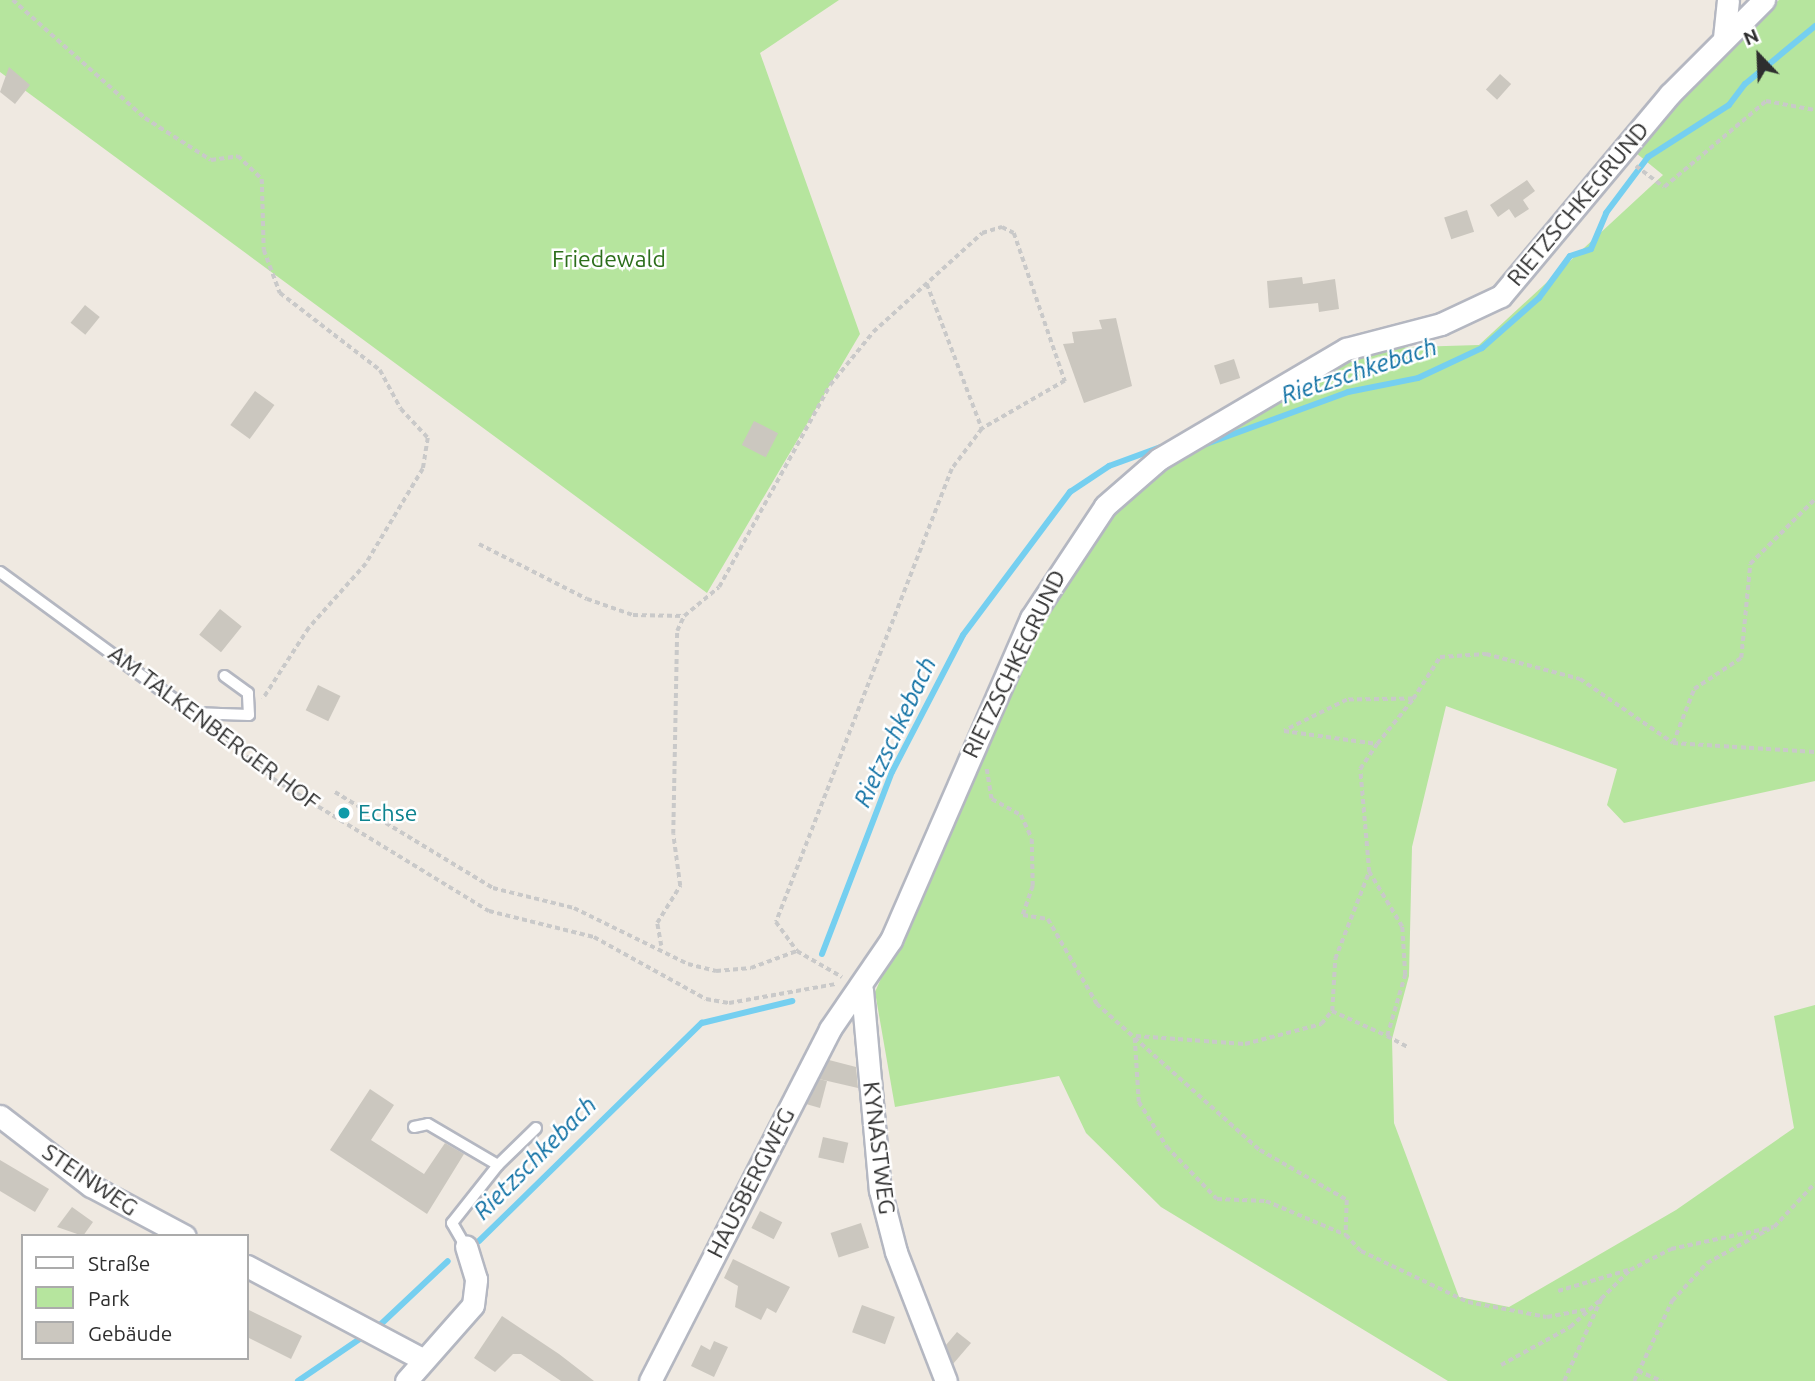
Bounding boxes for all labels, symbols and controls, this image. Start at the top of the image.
north arrow [1724,21,1794,91]
text: N [1740,24,1762,50]
street label: RIETZSCHKEGRUND [1501,116,1655,292]
park label: Friedewald [552,245,666,273]
water label: Rietzschkebach [1277,332,1441,410]
street label: RIETZSCHKEGRUND [957,566,1071,762]
street label: AM TALKENBERGER HOF [103,640,325,816]
water label: Rietzschkebach [848,652,942,812]
place label: Echse [358,799,417,827]
marker: Echse [336,805,352,821]
street label: KYNASTWEG [857,1080,901,1216]
water label: Rietzschkebach [467,1090,603,1226]
street label: HAUSBERGWEG [701,1103,801,1263]
street label: STEINWEG [37,1138,143,1222]
legend [21,1234,248,1360]
text: Straße [88,1251,150,1275]
text: Park [88,1286,130,1310]
text: Gebäude [88,1321,172,1345]

